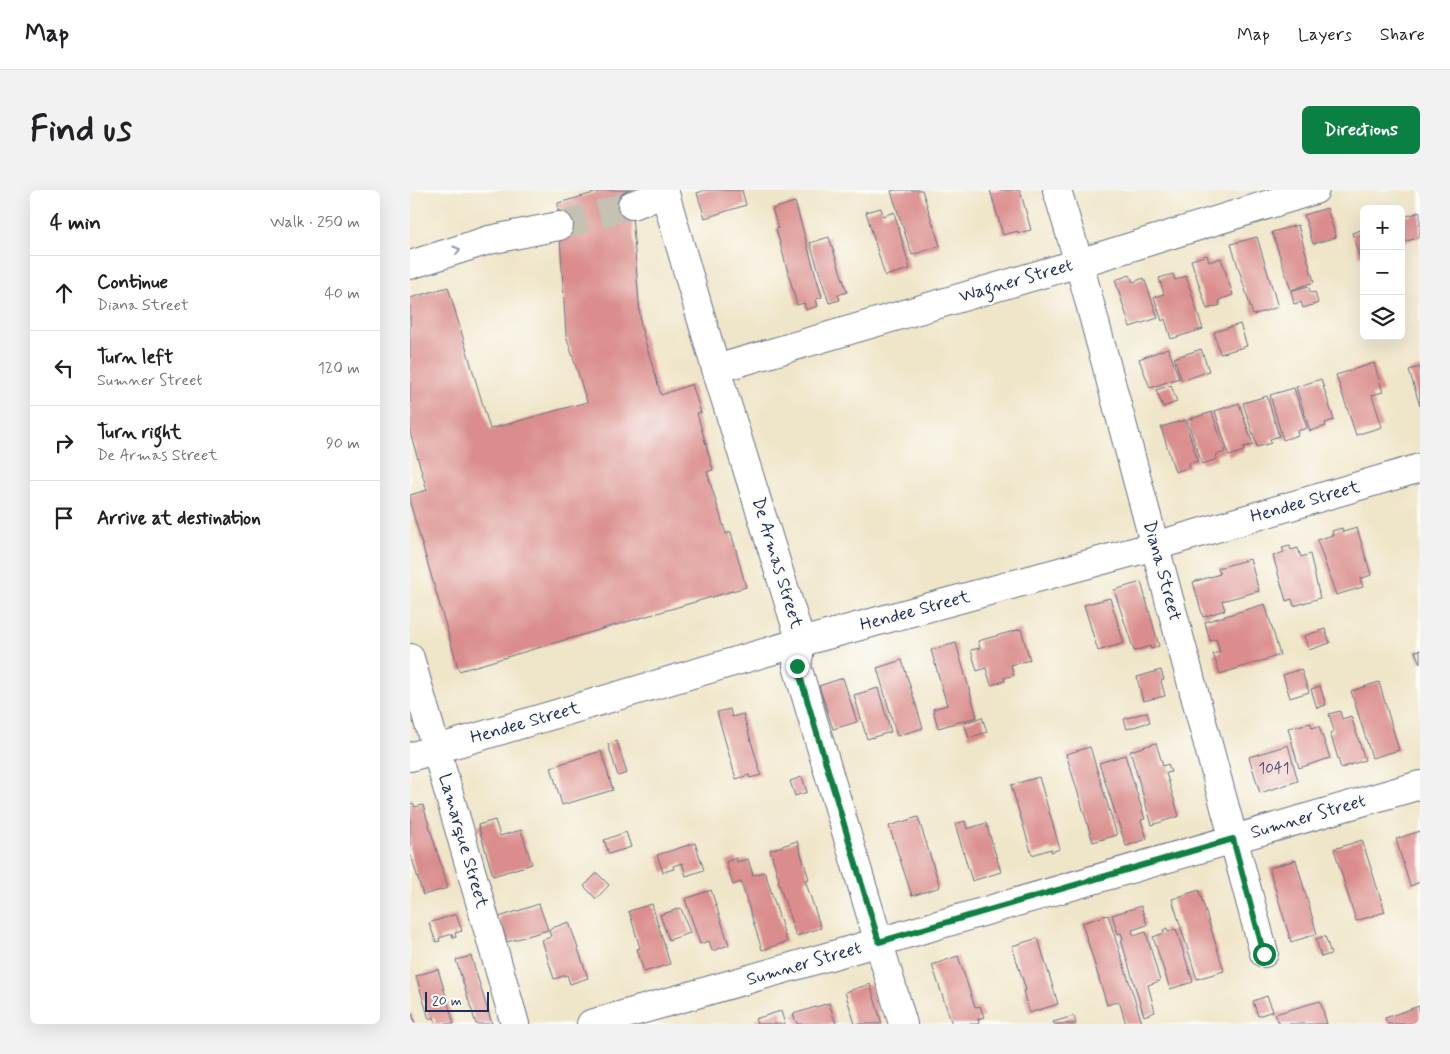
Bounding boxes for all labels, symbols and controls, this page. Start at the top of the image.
text: Map [25,19,69,50]
text: Map [1237,23,1270,47]
text: Layers [1298,23,1352,47]
text: Share [1380,23,1425,47]
button: Directions [1302,106,1420,154]
text: Find us [30,107,132,153]
map controls [1360,205,1405,340]
button: + [1360,205,1405,250]
text: 4 min [50,209,101,237]
text: Walk · 250 m [270,212,360,233]
one-way arrow [452,246,460,256]
button: − [1360,250,1405,295]
street label: Wagner Street [956,253,1076,311]
text: Continue [97,270,168,295]
icon: ahead [50,279,78,307]
text: 40 m [324,283,360,304]
text: Diana Street [97,295,188,316]
button: layers [1360,295,1405,340]
text: Turn left [97,345,173,370]
icon: left [50,354,78,382]
text: 120 m [318,358,360,379]
text: Sumner Street [97,370,202,391]
text: Turn right [97,420,181,445]
icon: right [50,429,78,457]
text: 90 m [326,433,360,454]
text: De Armas Street [97,445,218,466]
street label: Hendee Street [1247,475,1363,529]
street label: De Armas Street [746,495,808,632]
icon: arrive [50,504,78,532]
text: Arrive at destination [97,506,261,531]
street label: Diana Street [1137,518,1187,624]
street label: Hendee Street [857,585,973,637]
route end [786,655,809,678]
street label: Hendee Street [467,696,583,750]
house number: 1041 [1259,759,1289,779]
street label: Lamarque Street [432,771,494,912]
street label: Sumner Street [1248,789,1369,845]
street label: Sumner Street [744,936,865,992]
route start [1253,943,1276,966]
scale bar [425,989,489,1012]
text: 20 m [432,992,462,1010]

